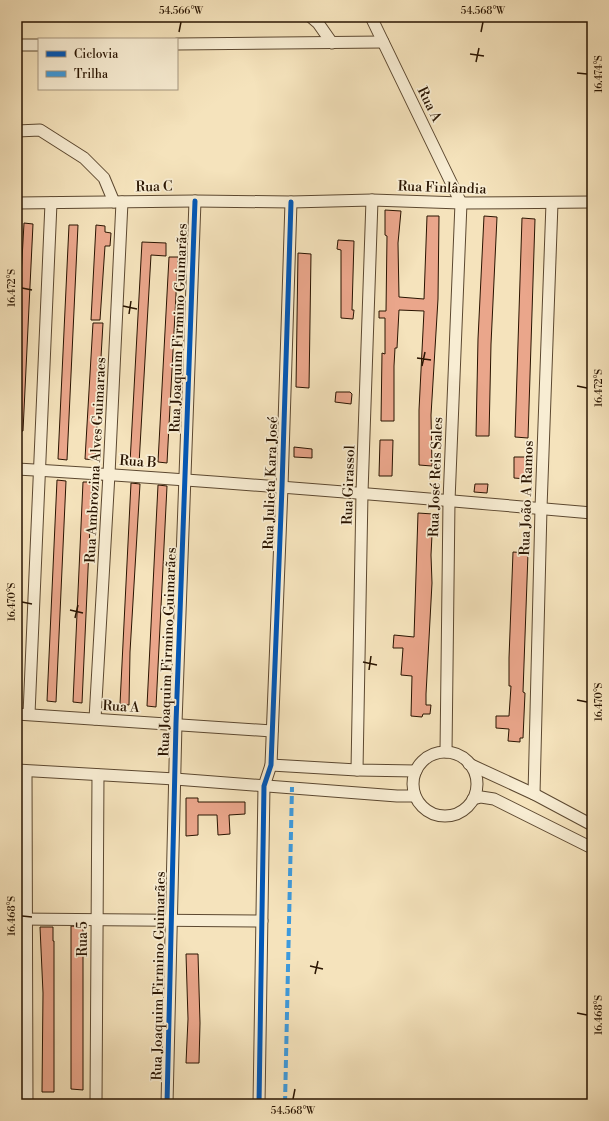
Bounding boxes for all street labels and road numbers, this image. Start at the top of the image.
street label: Rua A [413,84,446,125]
street label: Rua Finlândia [397,177,488,199]
street label: Rua C [135,178,173,196]
street label: Rua Joaquim Firmino Guimarães [166,223,192,433]
street label: Rua Ambrozina Alves Guimaraes [82,357,110,563]
street label: Rua Julieta Kara José [260,416,282,550]
street label: Rua José Reis Sales [425,417,447,537]
street label: Rua João A Ramos [516,440,538,556]
street label: Rua Girassol [339,445,359,525]
street label: Rua B [119,452,157,472]
street label: Rua Joaquim Firmino Guimarães [155,547,181,757]
street label: Rua A [102,697,140,717]
street label: Rua Joaquim Firmino Guimarães [148,871,170,1081]
street label: Rua 5 [74,921,92,957]

